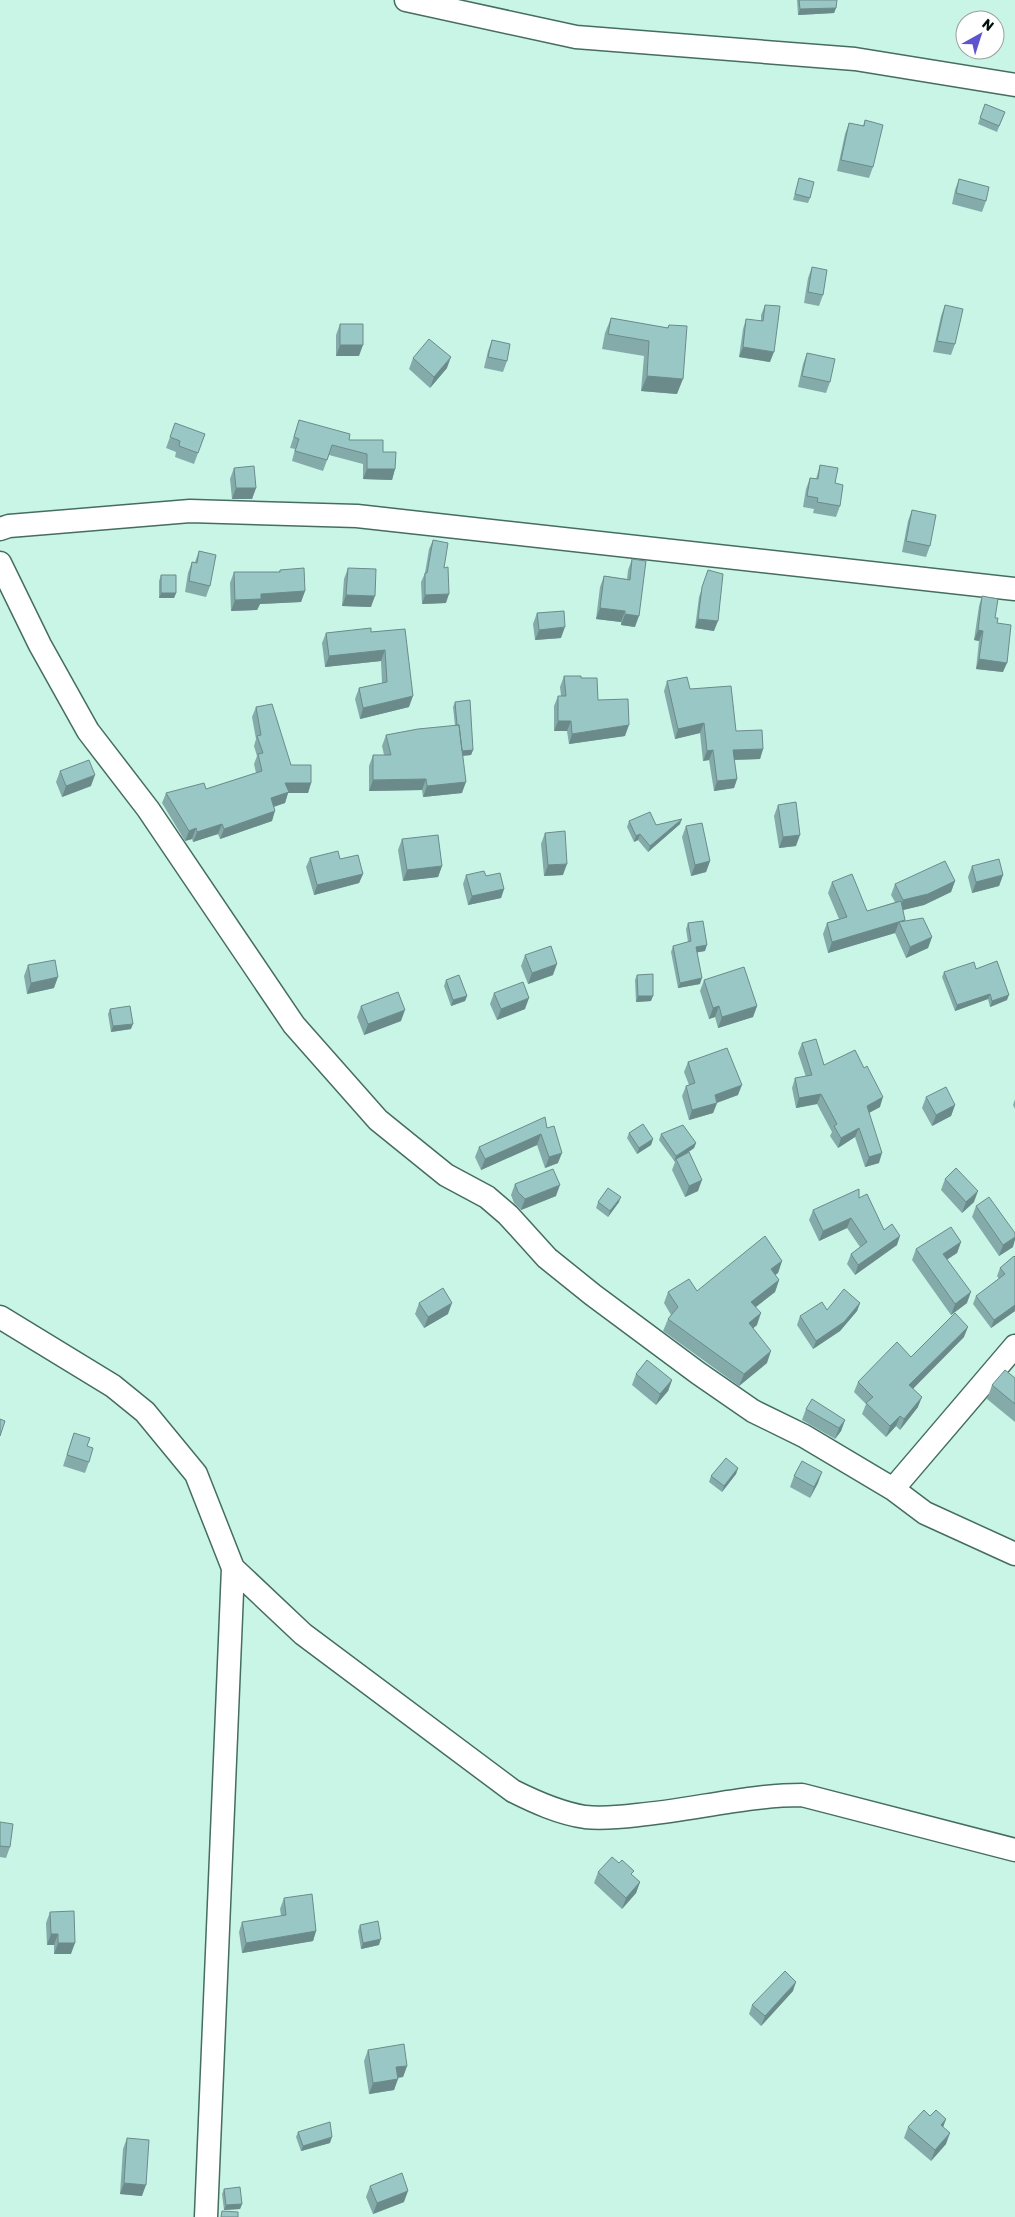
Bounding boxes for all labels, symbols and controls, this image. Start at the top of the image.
north arrow [955,10,1005,60]
text: N [979,16,997,35]

